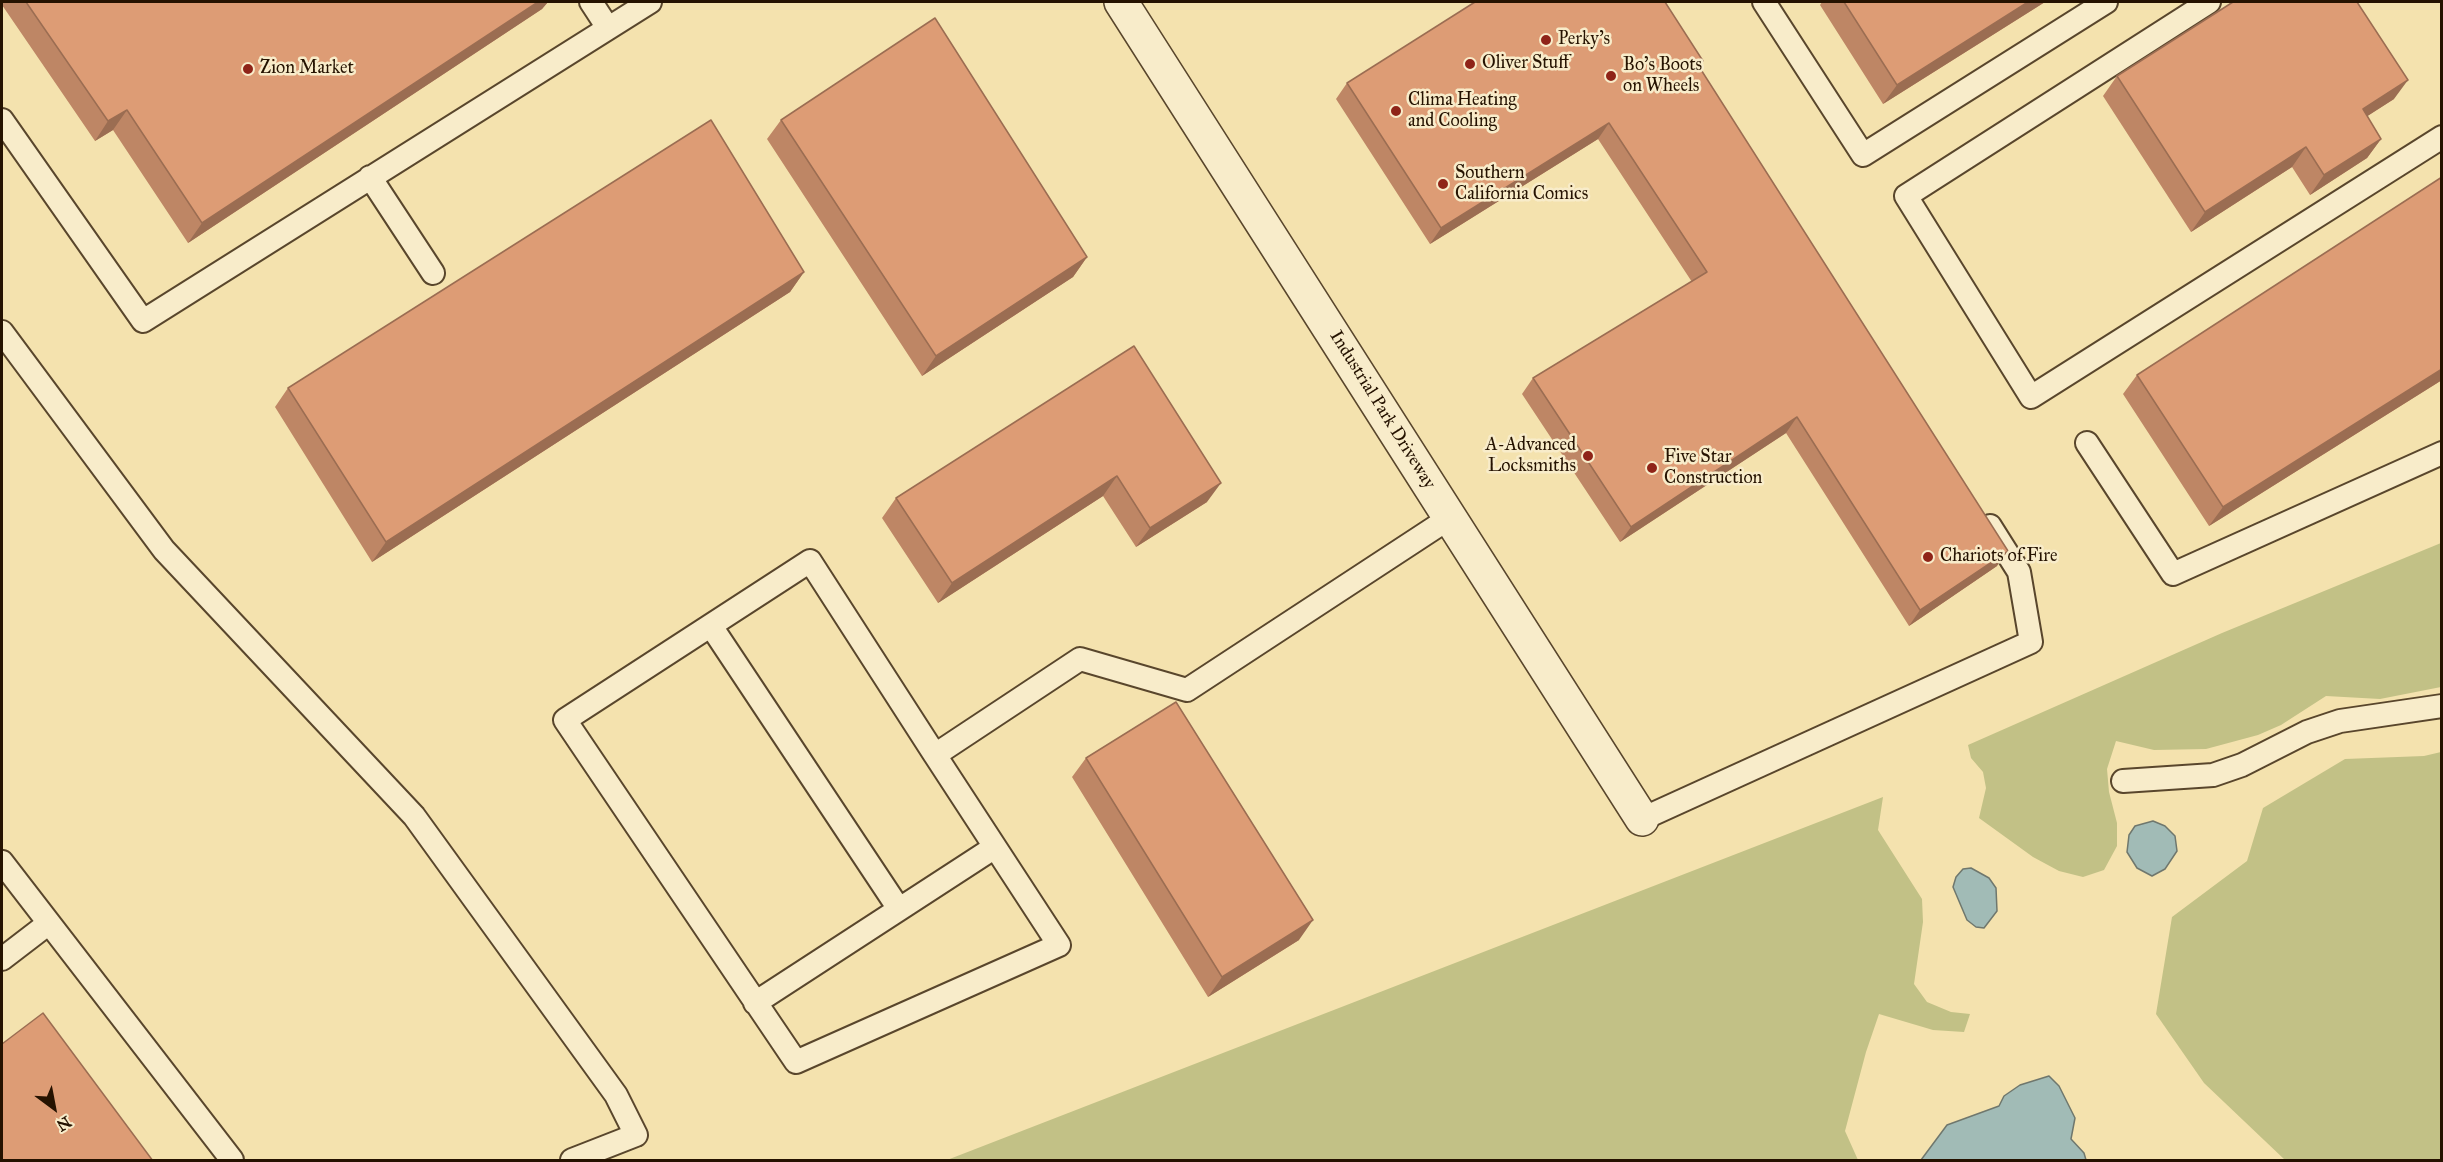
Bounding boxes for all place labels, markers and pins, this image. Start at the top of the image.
place label: Perky's [1558,29,1610,51]
marker: Perky's [1539,33,1553,47]
place label: Oliver Stuff [1482,53,1569,75]
place label: Bo's Boots on Wheels [1623,55,1702,98]
marker: Oliver Stuff [1463,57,1477,71]
place label: Zion Market [260,58,354,80]
marker: Zion Market [241,62,255,76]
marker: Bo's Boots on Wheels [1604,69,1618,83]
place label: Clima Heating and Cooling [1408,90,1517,132]
marker: Clima Heating and Cooling [1389,104,1403,118]
place label: Southern California Comics [1455,163,1588,206]
marker: Southern California Comics [1436,177,1450,191]
place label: A-Advanced Locksmiths [1485,435,1576,478]
place label: Five Star Construction [1664,447,1762,490]
marker: A-Advanced Locksmiths [1581,449,1595,463]
marker: Five Star Construction [1645,461,1659,475]
place label: Chariots of Fire [1940,546,2057,568]
marker: Chariots of Fire [1921,550,1935,564]

